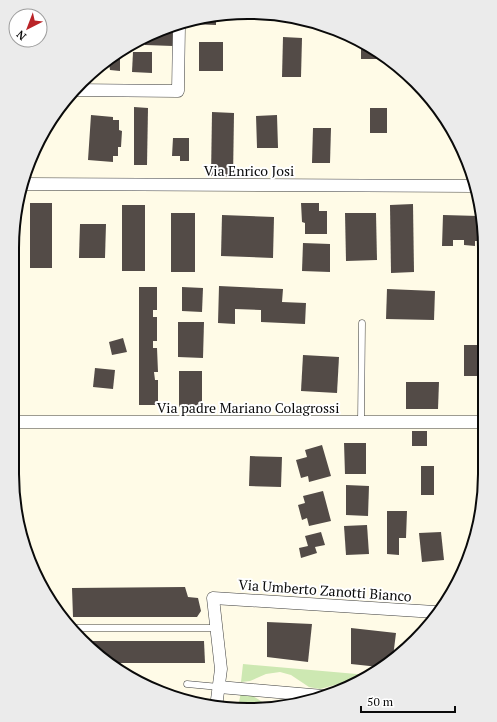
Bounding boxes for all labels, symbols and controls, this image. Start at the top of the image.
north arrow [8,8,48,48]
text: N [13,27,29,43]
street label: Via Enrico Josi [204,161,294,180]
street label: Via padre Mariano Colagrossi [157,398,339,417]
street label: Via Umberto Zanotti Bianco [238,574,413,606]
scale bar [361,688,455,714]
text: 50 m [367,694,394,709]

